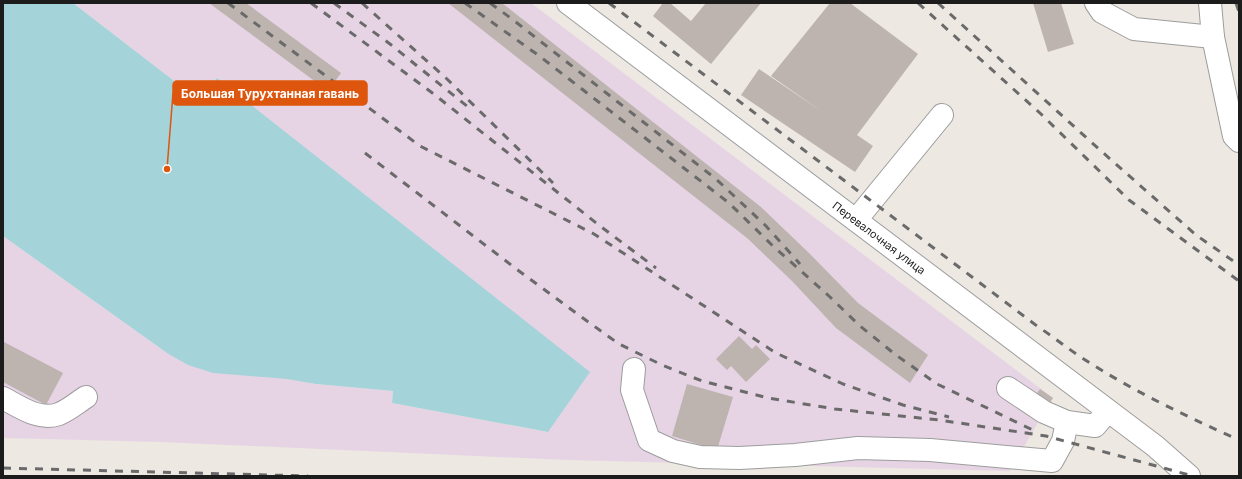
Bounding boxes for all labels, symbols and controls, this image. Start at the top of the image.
callout: Большая Турухтанная гавань [173,81,367,105]
text: Большая Турухтанная гавань [181,86,359,101]
street label: Перевалочная улица [830,199,928,277]

